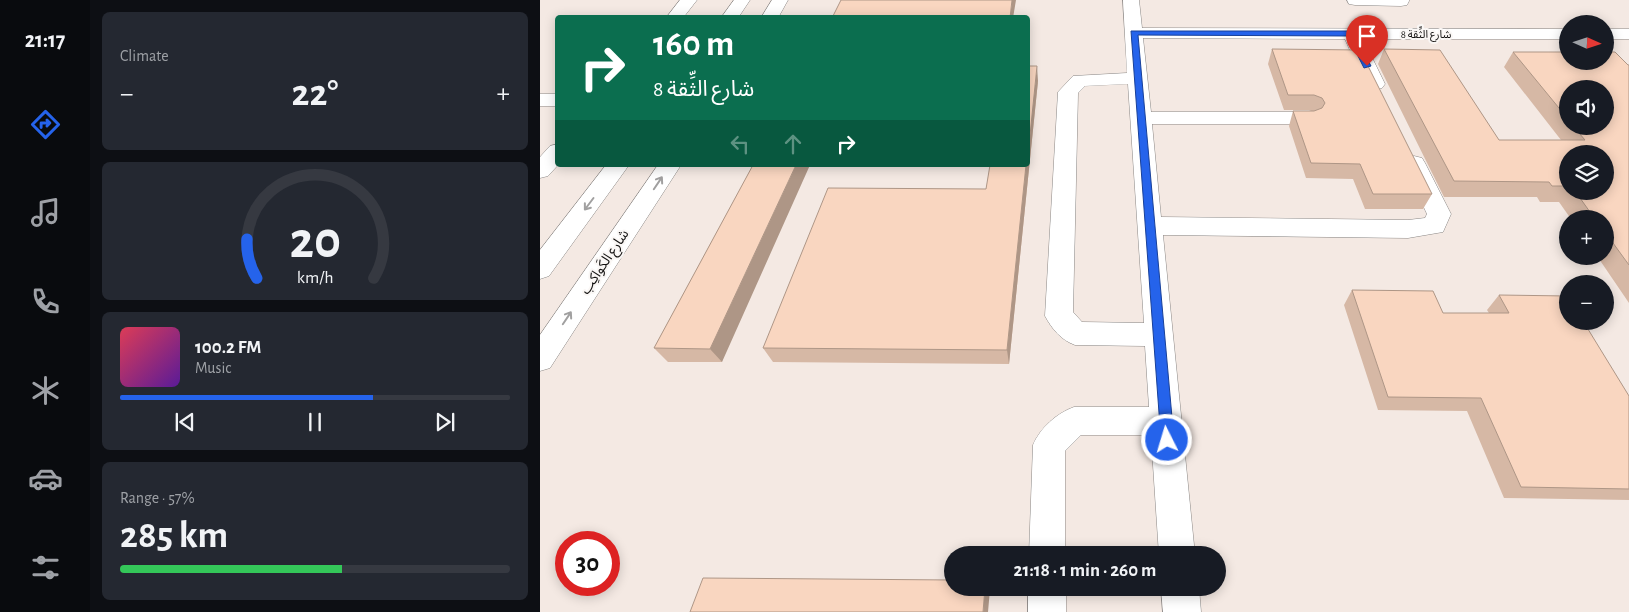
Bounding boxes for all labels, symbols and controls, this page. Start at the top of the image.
pin [1346,15,1388,66]
north arrow [1559,15,1614,70]
map controls [1559,15,1614,330]
icon: arrive [1353,22,1381,50]
street label: شارع الثِّقة 8 [1401,25,1452,42]
text: 160 m [653,27,734,62]
text: 21:17 [25,29,65,51]
icon: right [570,35,635,100]
text: Climate [120,48,169,64]
text: 22° [292,75,338,113]
text: شارع الثِّقة 8 [653,78,754,100]
text: − [120,80,133,108]
text: + [497,80,510,108]
button: sound [1559,80,1614,135]
icon: directions [28,107,63,142]
icon: left [726,130,754,158]
icon: ahead [779,130,807,158]
icon: right [832,130,860,158]
button: layers [1559,145,1614,200]
one-way arrow [652,176,663,190]
icon: music [28,195,63,230]
one-way arrow [584,197,594,211]
button: + [1559,210,1614,265]
text: 20 [289,215,341,267]
street label: شارع الكَواكِب [577,226,634,299]
text: km/h [297,269,333,287]
button: − [1559,275,1614,330]
icon: phone [28,284,63,319]
one-way arrow [562,311,572,325]
text: 100.2 FM [195,338,261,357]
text: Music [195,360,231,376]
icon: climate [28,373,63,408]
icon: previous [171,408,199,436]
icon: pause [301,408,329,436]
icon: next [431,408,459,436]
position arrow [1140,413,1192,465]
icon: car [28,461,63,496]
text: Range · 57% [120,490,195,506]
text: 285 km [120,517,228,555]
speed limit sign: 30 [555,531,620,596]
icon: filters [28,550,63,585]
text: 21:18 · 1 min · 260 m [1014,561,1156,580]

